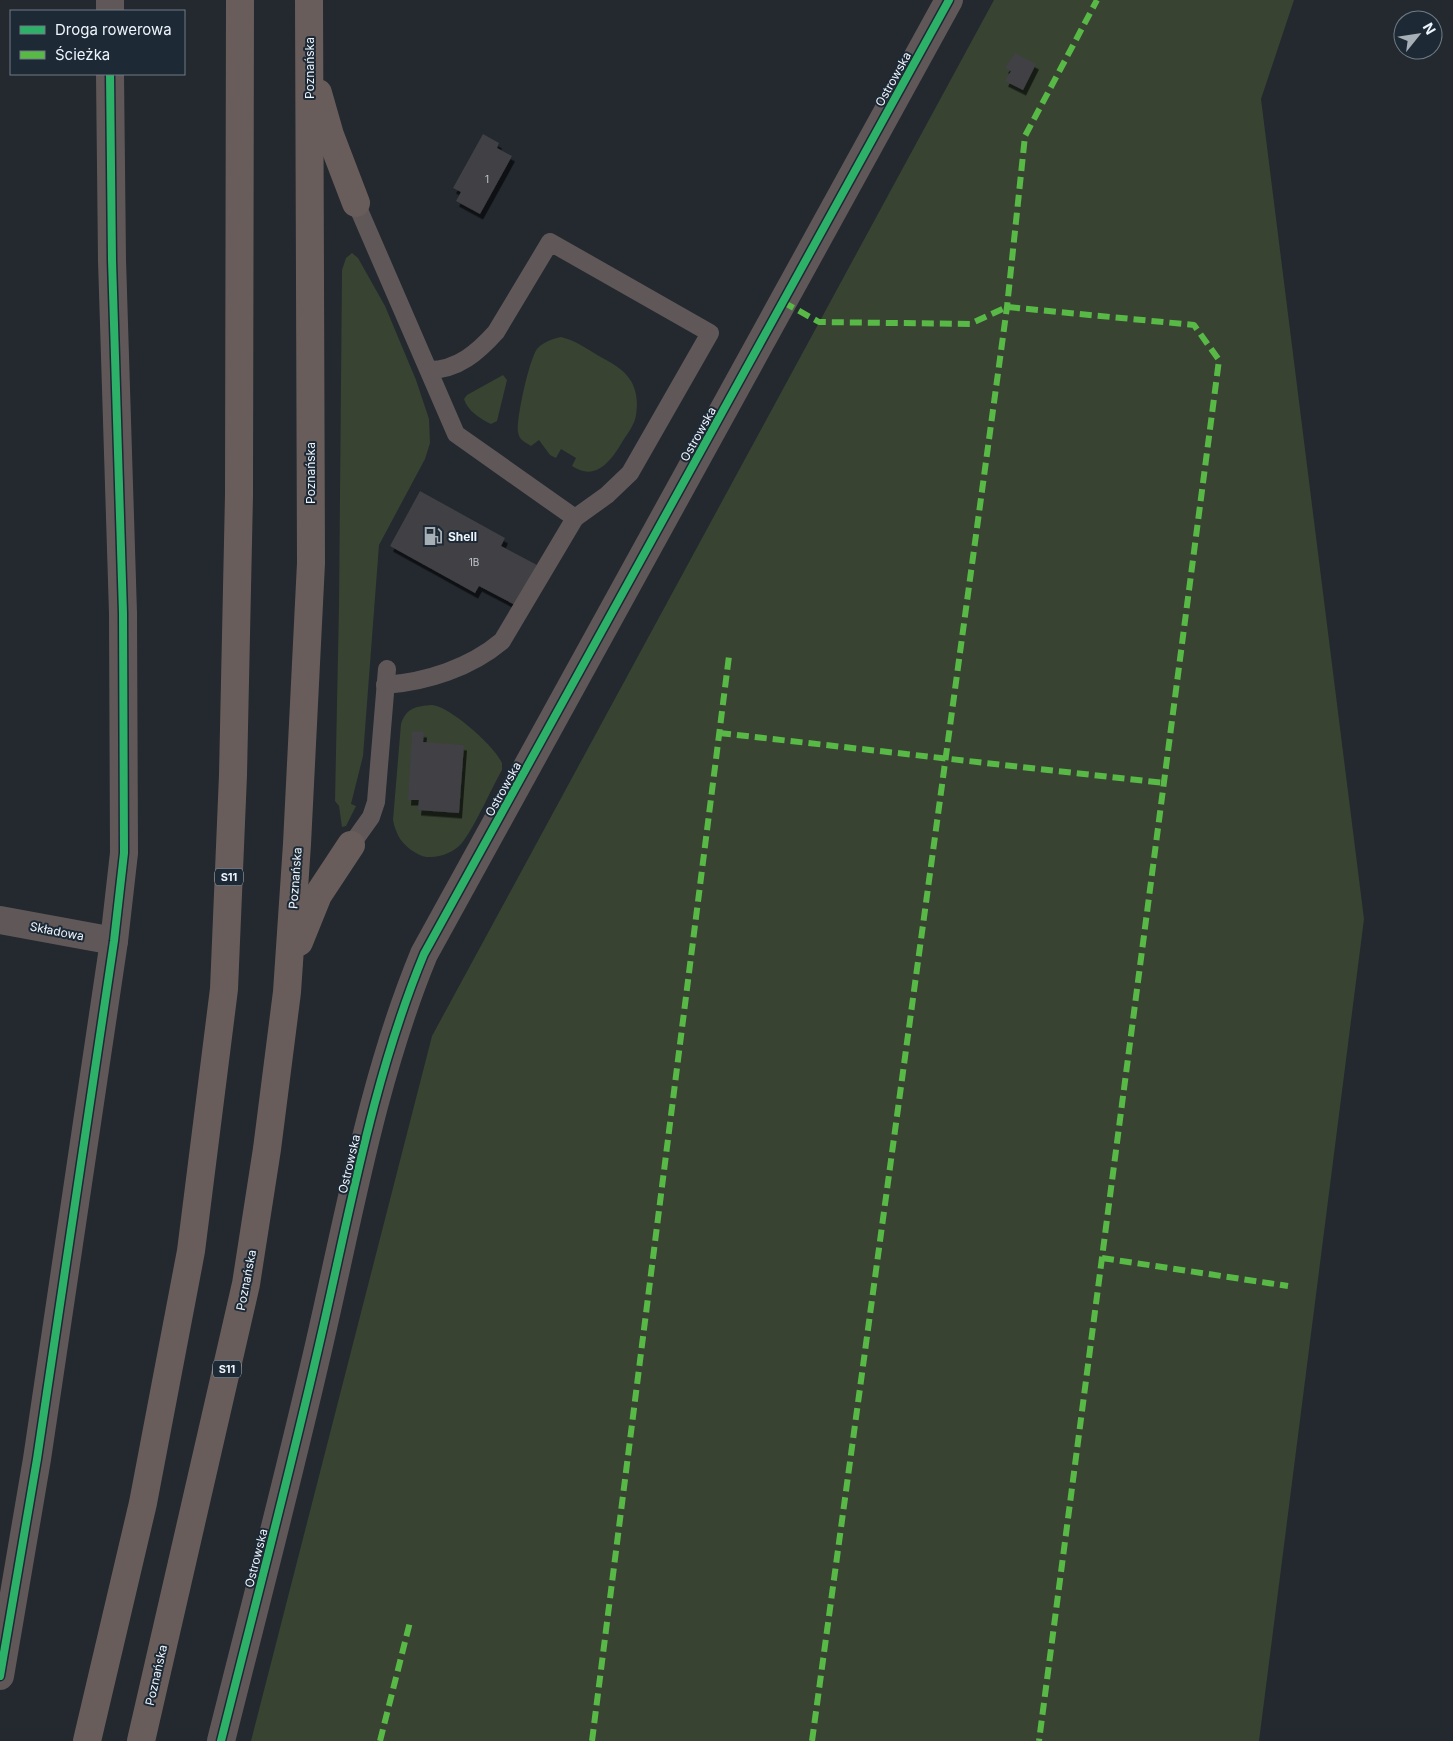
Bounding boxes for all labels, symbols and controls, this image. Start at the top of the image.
legend [10,10,185,75]
north arrow [1393,10,1443,60]
text: N [1420,19,1440,37]
text: Droga rowerowa [55,20,172,39]
street label: Poznańska [302,37,317,99]
text: Ścieżka [55,45,110,64]
street label: Ostrowska [872,49,914,109]
house number: 1 [485,173,489,185]
street label: Ostrowska [677,404,719,464]
street label: Poznańska [303,442,318,504]
fuel station icon: Shell [422,525,444,547]
place label: Shell [448,529,477,544]
house number: 1B [469,556,479,568]
street label: Ostrowska [482,759,524,819]
street label: Poznańska [285,847,305,909]
road number: S11 [215,869,243,886]
street label: Składowa [29,918,85,944]
street label: Ostrowska [335,1133,363,1195]
street label: Poznańska [233,1248,259,1312]
road number: S11 [213,1360,241,1378]
street label: Ostrowska [241,1527,271,1589]
street label: Poznańska [142,1643,170,1707]

